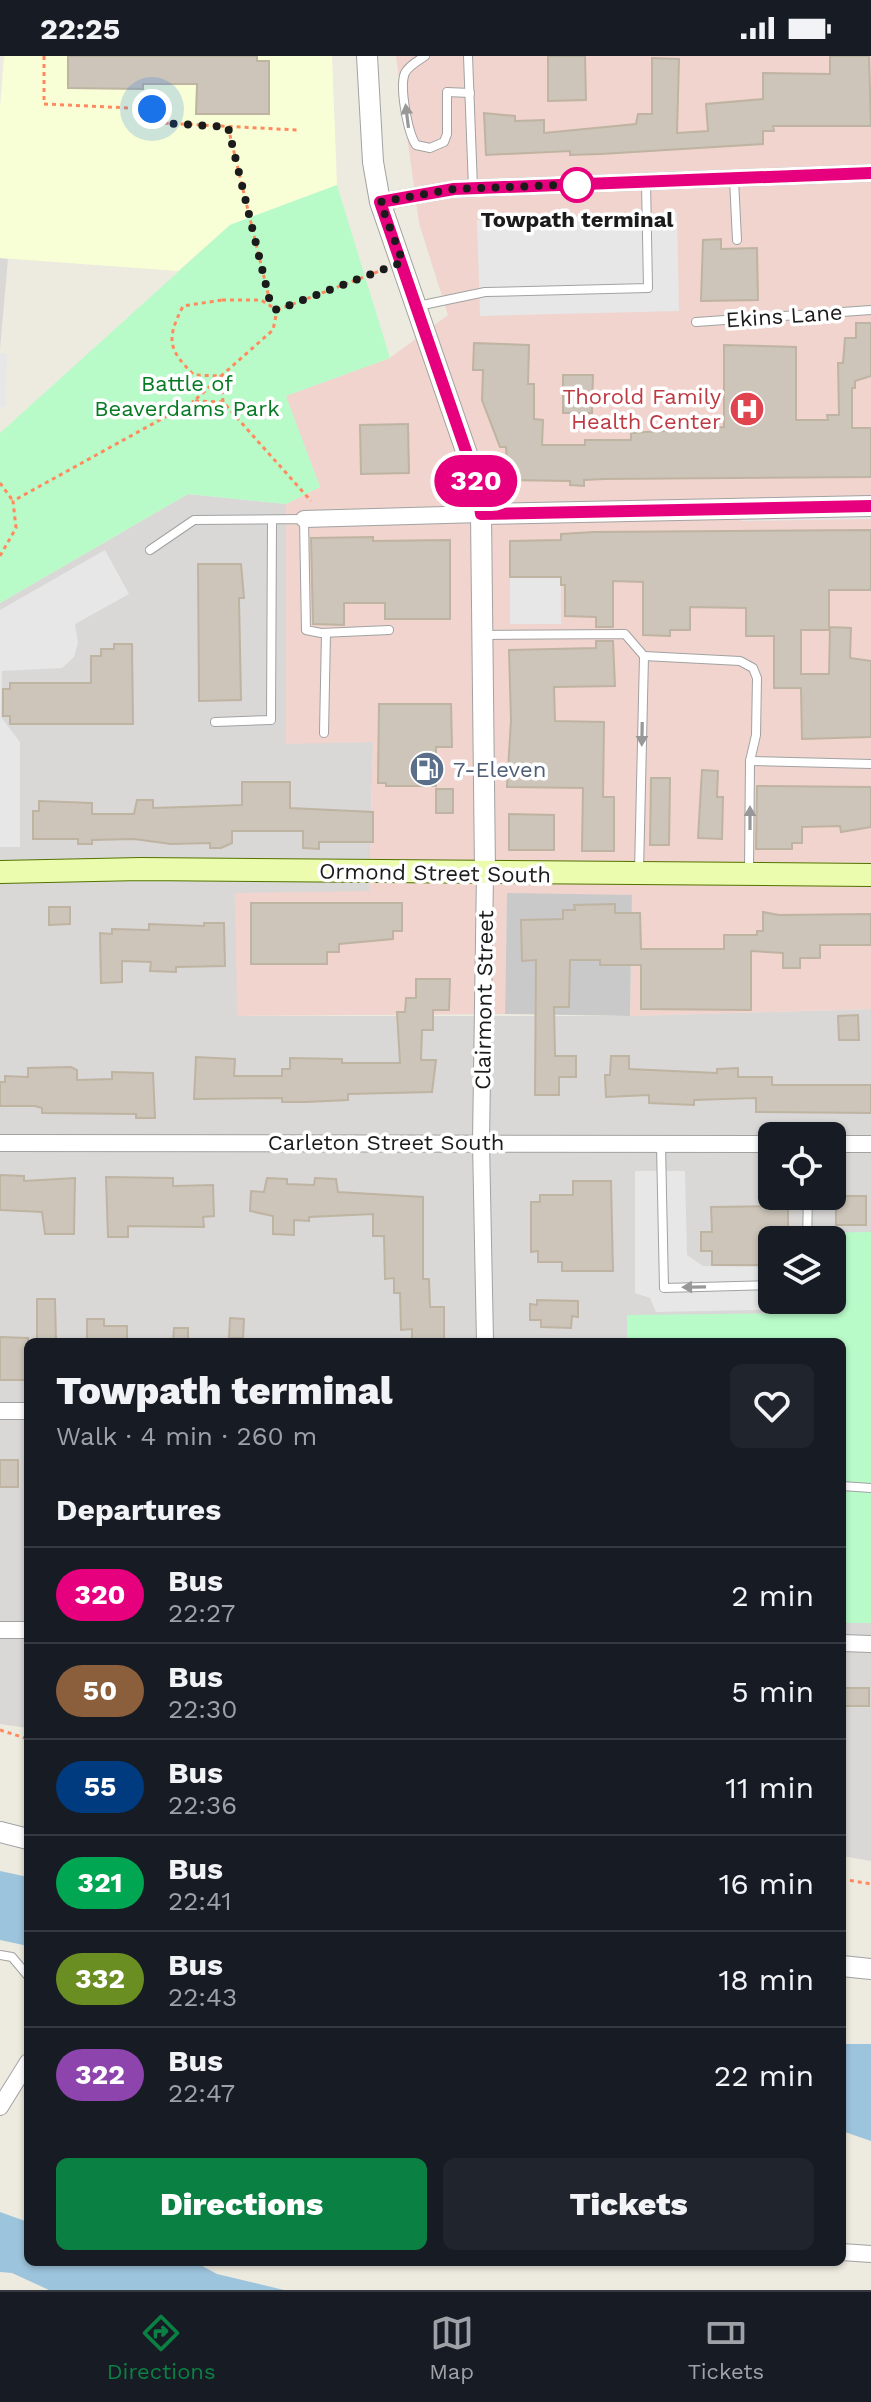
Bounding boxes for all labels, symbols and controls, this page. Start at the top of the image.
text: 22:25 [40,11,120,46]
your location [132,89,172,129]
one-way arrow [400,103,413,128]
marker: Towpath terminal [560,168,594,202]
place label: Towpath terminal [480,207,674,232]
street label: Ekins Lane [725,299,843,333]
park label: Battle of Beaverdams Park [94,371,280,421]
place label: Thorold Family Health Center [562,384,722,434]
hospital icon: Thorold Family Health Center [728,390,766,428]
line badge: 320 [430,455,522,507]
text: 320 [450,464,502,497]
one-way arrow [636,722,649,747]
fuel station icon: 7-Eleven [408,750,446,788]
place label: 7-Eleven [453,757,546,782]
one-way arrow [744,805,756,830]
street label: Ormond Street South [319,858,551,888]
street label: Clairmont Street [470,910,498,1090]
map controls [758,1122,846,1314]
button: locate [758,1122,846,1210]
street label: Carleton Street South [268,1130,504,1155]
button: layers [758,1226,846,1314]
one-way arrow [681,1281,706,1293]
button: heart [730,1364,814,1448]
text: Towpath terminal [56,1369,393,1413]
text: Walk · 4 min · 260 m [56,1421,317,1451]
text: Departures [56,1492,221,1527]
text: Bus [168,1563,223,1598]
text: 320 [74,1578,126,1611]
text: 2 min [731,1578,814,1613]
text: 22:27 [168,1598,235,1628]
text: Bus [168,1659,223,1694]
text: 50 [83,1674,117,1707]
text: 5 min [731,1674,814,1709]
text: 22:30 [168,1694,237,1724]
text: Bus [168,1755,223,1790]
text: 55 [84,1770,116,1803]
text: 11 min [725,1770,814,1805]
text: 22:36 [168,1790,237,1820]
text: Bus [168,1851,223,1886]
text: 321 [77,1866,123,1899]
text: 16 min [719,1866,814,1901]
text: 22:41 [168,1886,232,1916]
text: Bus [168,1947,223,1982]
text: 332 [75,1962,125,1995]
text: 18 min [718,1962,814,1997]
text: 22:43 [168,1982,237,2012]
text: Bus [168,2043,223,2078]
text: 322 [75,2058,125,2091]
text: 22 min [714,2058,814,2093]
text: 22:47 [168,2078,235,2108]
button: Directions [56,2158,427,2250]
button: Tickets [443,2158,814,2250]
tab: Directions [107,2311,216,2384]
tab: Map [429,2311,474,2384]
tab: Tickets [688,2311,764,2384]

